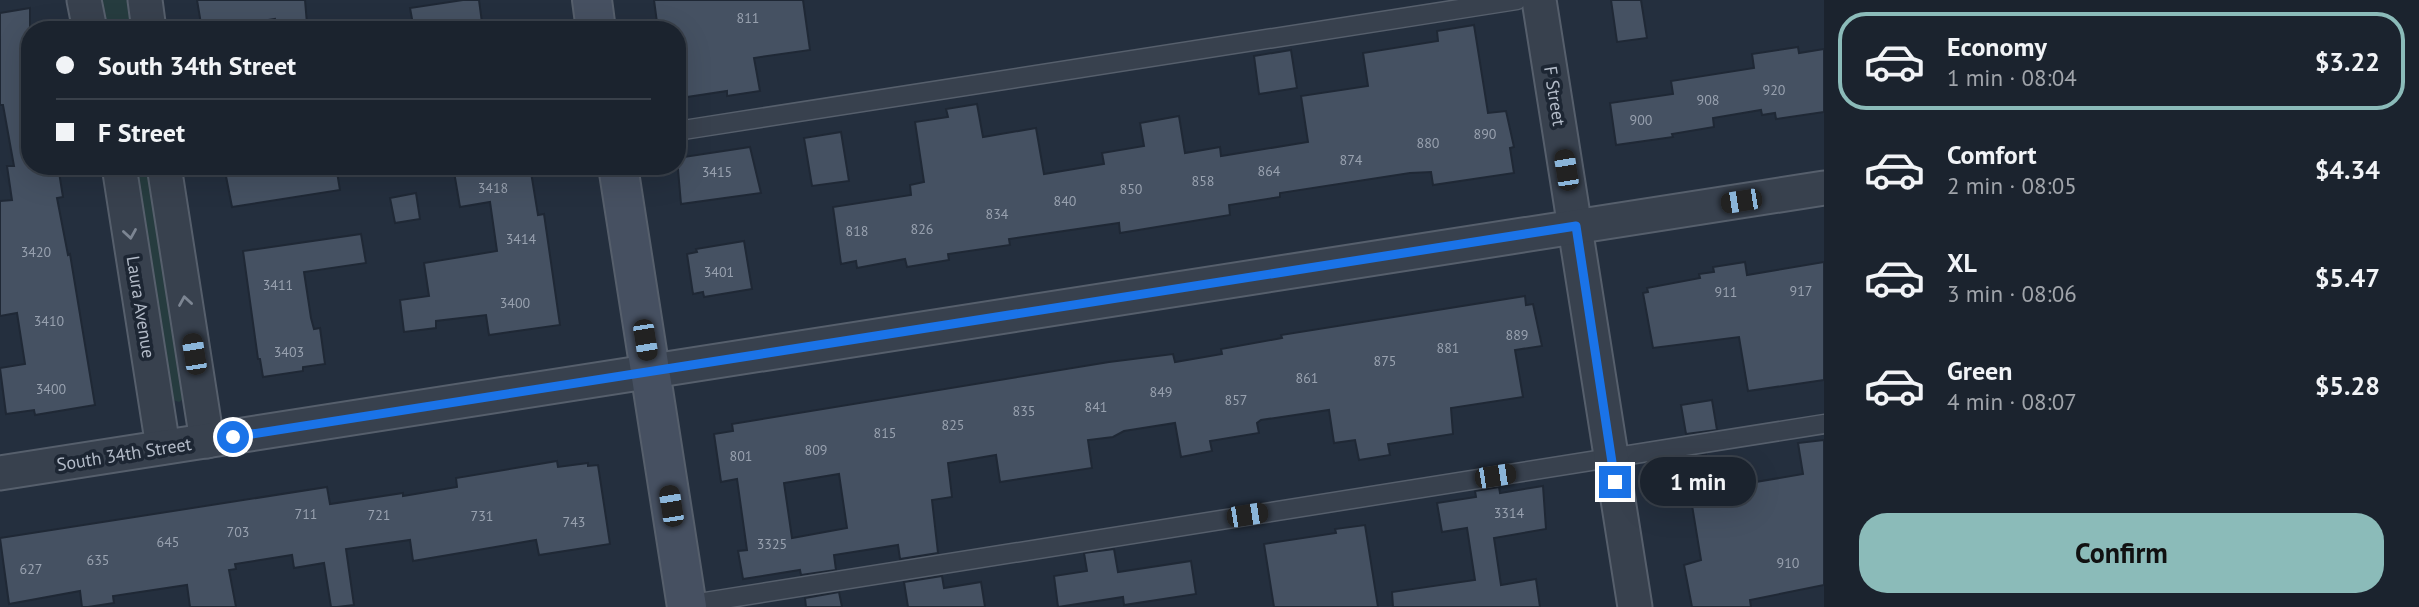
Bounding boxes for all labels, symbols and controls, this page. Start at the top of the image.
house number: 811 [737,9,759,27]
icon: car [1863,30,1926,93]
text: Economy [1947,30,2047,63]
text: $3.22 [2315,45,2380,78]
text: South 34th Street [98,49,296,82]
text: 1 min · 08:04 [1947,63,2077,92]
street label: F Street [1539,65,1571,127]
house number: 920 [1763,81,1786,99]
house number: 908 [1697,91,1719,109]
house number: 900 [1630,111,1653,129]
text: F Street [98,116,185,149]
house number: 890 [1474,125,1497,143]
house number: 880 [1417,134,1440,152]
icon: car [1863,138,1926,201]
text: Comfort [1947,138,2037,171]
car [1553,148,1580,192]
house number: 874 [1340,151,1363,169]
text: $4.34 [2315,153,2380,186]
house number: 864 [1258,162,1281,180]
house number: 3415 [702,163,732,181]
text: 2 min · 08:05 [1947,171,2077,200]
house number: 858 [1192,172,1214,190]
house number: 3418 [478,179,508,197]
house number: 850 [1120,180,1143,198]
car [1719,187,1764,215]
house number: 840 [1054,192,1077,210]
house number: 834 [986,205,1009,223]
house number: 826 [911,220,933,238]
house number: 818 [846,222,868,240]
one-way arrow [122,228,137,240]
house number: 3414 [506,230,537,248]
house number: 3420 [21,243,52,261]
icon: car [1863,246,1926,309]
text: XL [1947,246,1977,279]
street label: Laura Avenue [122,254,160,360]
text: $5.47 [2315,261,2380,294]
house number: 3401 [704,263,734,281]
house number: 3411 [263,276,293,294]
text: 3 min · 08:06 [1947,279,2077,308]
house number: 917 [1790,282,1812,300]
house number: 911 [1715,283,1737,301]
house number: 3400 [500,294,531,312]
one-way arrow [178,295,193,307]
house number: 3410 [34,312,65,330]
car [632,318,659,362]
house number: 889 [1506,326,1528,344]
car [181,332,208,376]
house number: 881 [1437,339,1459,357]
house number: 3403 [274,343,304,361]
house number: 875 [1374,352,1396,370]
icon: car [1863,354,1926,417]
text: Green [1947,354,2012,387]
house number: 861 [1296,369,1318,387]
text: $5.28 [2315,369,2380,402]
house number: 3400 [36,380,67,398]
house number: 849 [1150,383,1172,401]
text: 4 min · 08:07 [1947,387,2077,416]
house number: 857 [1225,391,1247,409]
house number: 841 [1085,398,1107,416]
house number: 835 [1013,402,1035,420]
house number: 825 [942,416,964,434]
route start [217,421,249,453]
house number: 815 [874,424,896,442]
street label: South 34th Street [55,432,193,476]
house number: 809 [805,441,827,459]
house number: 801 [730,447,752,465]
callout: 1 min [1640,458,1755,506]
car [1473,462,1518,490]
route end [1599,466,1631,498]
text: 1 min [1670,467,1726,496]
car [658,484,685,528]
car [1225,501,1270,529]
house number: 3314 [1494,504,1525,522]
house number: 711 [295,505,317,523]
house number: 721 [368,506,390,524]
house number: 731 [471,507,493,525]
house number: 743 [563,513,585,531]
button: Confirm [1859,513,2384,593]
house number: 703 [227,523,249,541]
house number: 645 [157,533,179,551]
house number: 3325 [757,535,787,553]
house number: 635 [87,551,109,569]
house number: 910 [1777,554,1800,572]
house number: 627 [20,560,42,578]

